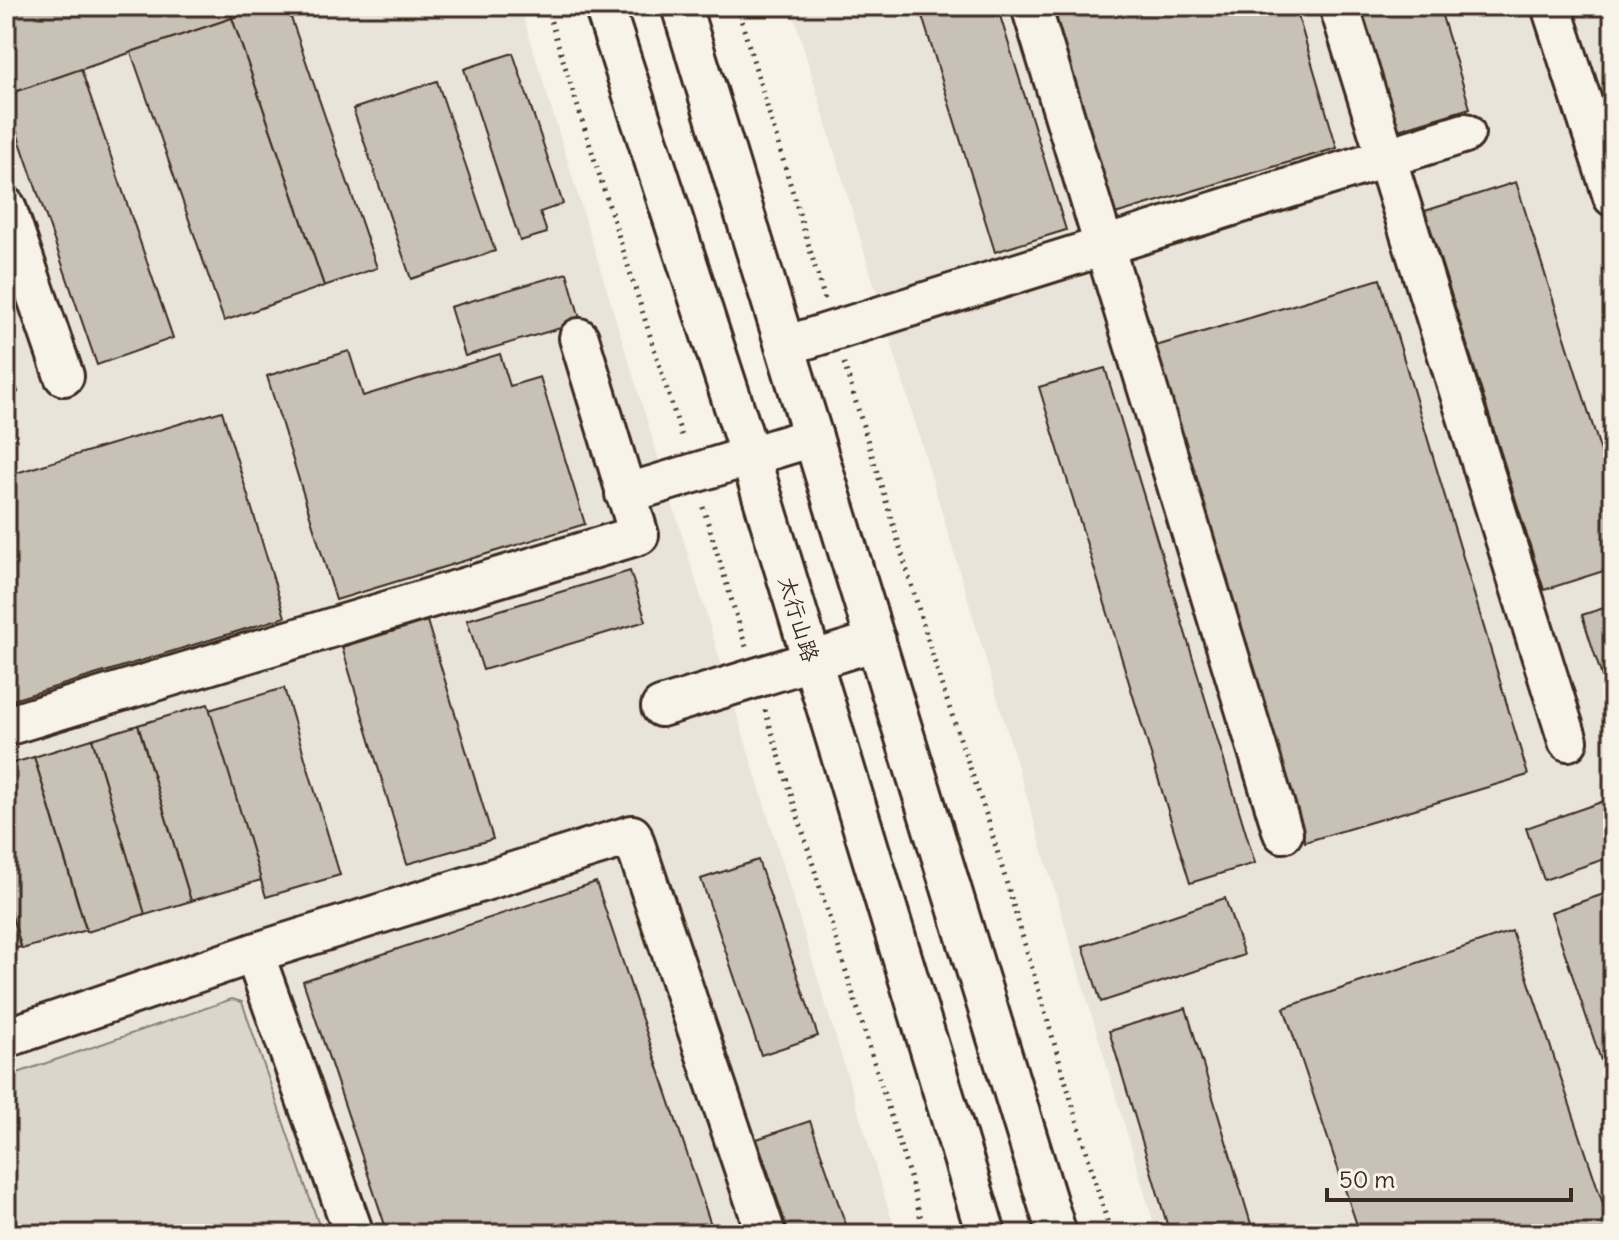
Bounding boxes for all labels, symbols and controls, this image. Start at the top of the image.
street label: 太行山路 [773,573,825,665]
scale bar [1327,1152,1571,1202]
text: 50 m [1339,1164,1395,1194]

